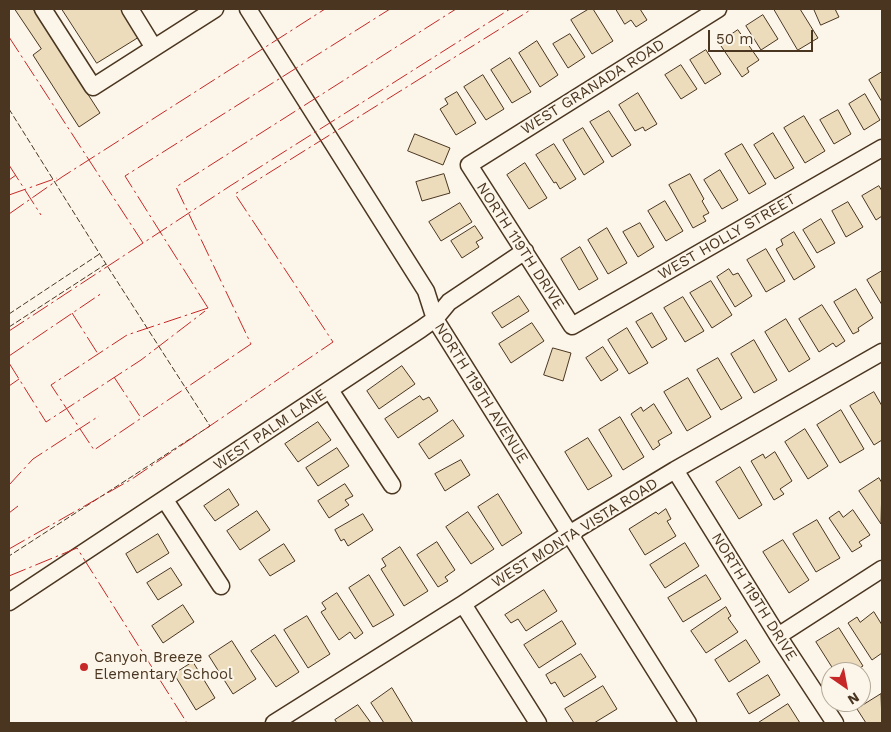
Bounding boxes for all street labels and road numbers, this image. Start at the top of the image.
street label: WEST GRANADA ROAD [518,35,668,139]
street label: NORTH 119TH DRIVE [472,179,568,313]
street label: WEST HOLLY STREET [655,190,799,284]
street label: NORTH 119TH AVENUE [430,319,532,467]
street label: WEST PALM LANE [210,386,330,474]
street label: WEST MONTA VISTA ROAD [489,474,661,592]
street label: NORTH 119TH DRIVE [707,530,801,664]

